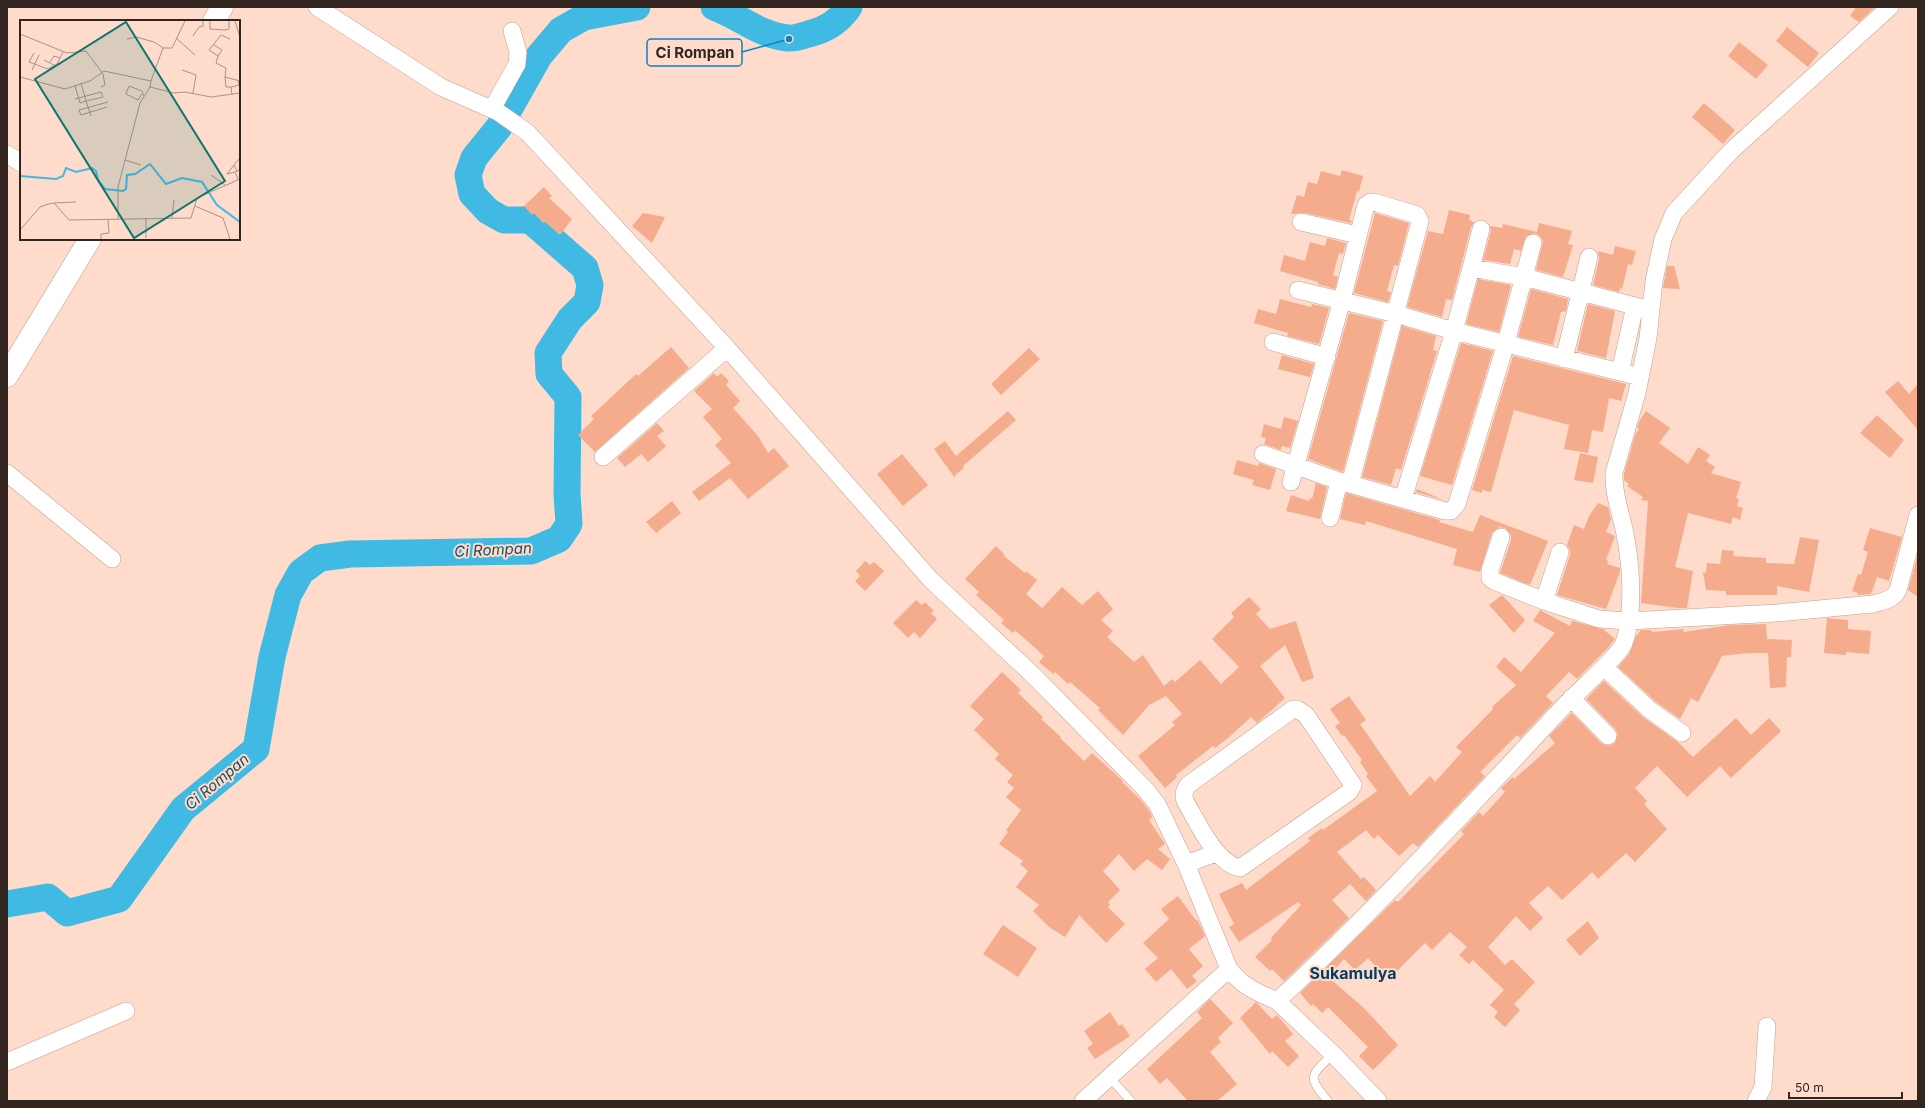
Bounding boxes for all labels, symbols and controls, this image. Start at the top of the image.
inset map [20,20,240,240]
callout: Ci Rompan [647,39,742,66]
text: Ci Rompan [656,43,734,62]
water label: Ci Rompan [454,538,532,561]
water label: Ci Rompan [181,749,253,814]
district label: Sukamulya [1310,963,1396,983]
scale bar [1789,1074,1902,1100]
text: 50 m [1795,1080,1824,1095]

